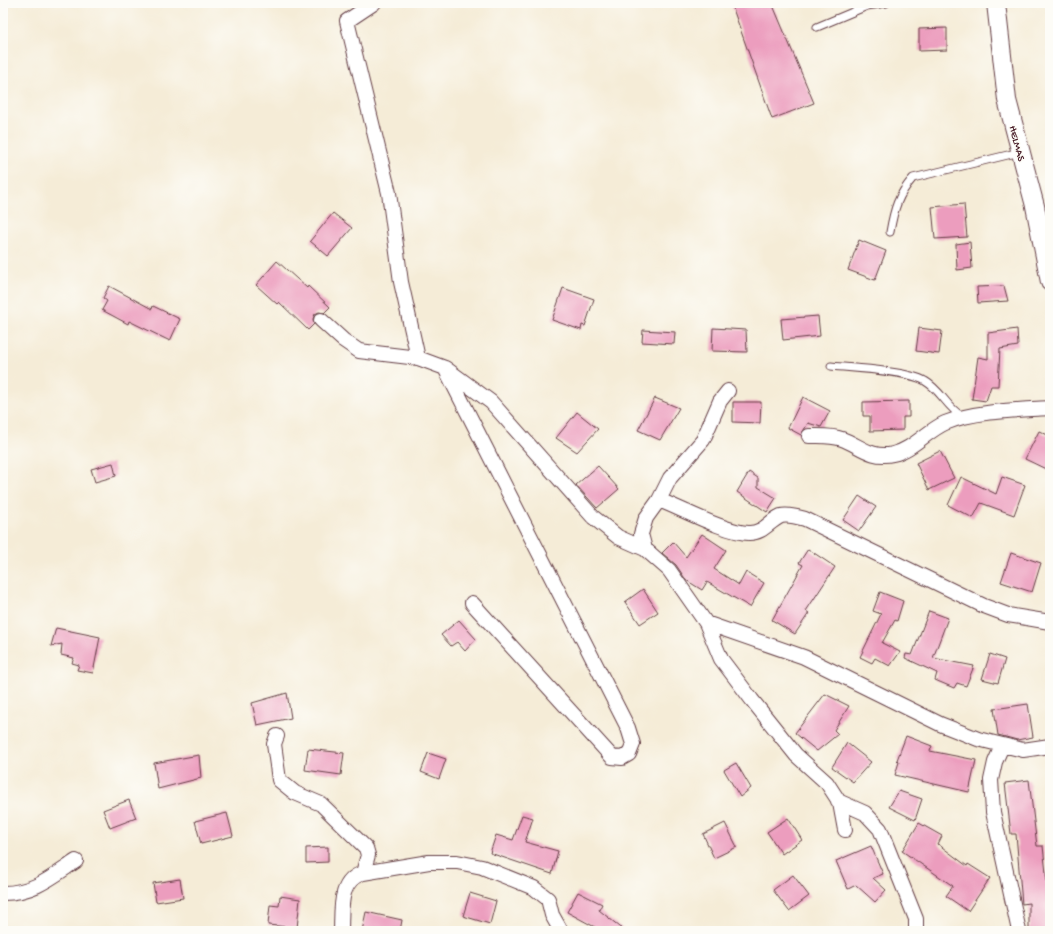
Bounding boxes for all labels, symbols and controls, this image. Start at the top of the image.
street label: HELMAS [1006,124,1027,164]

